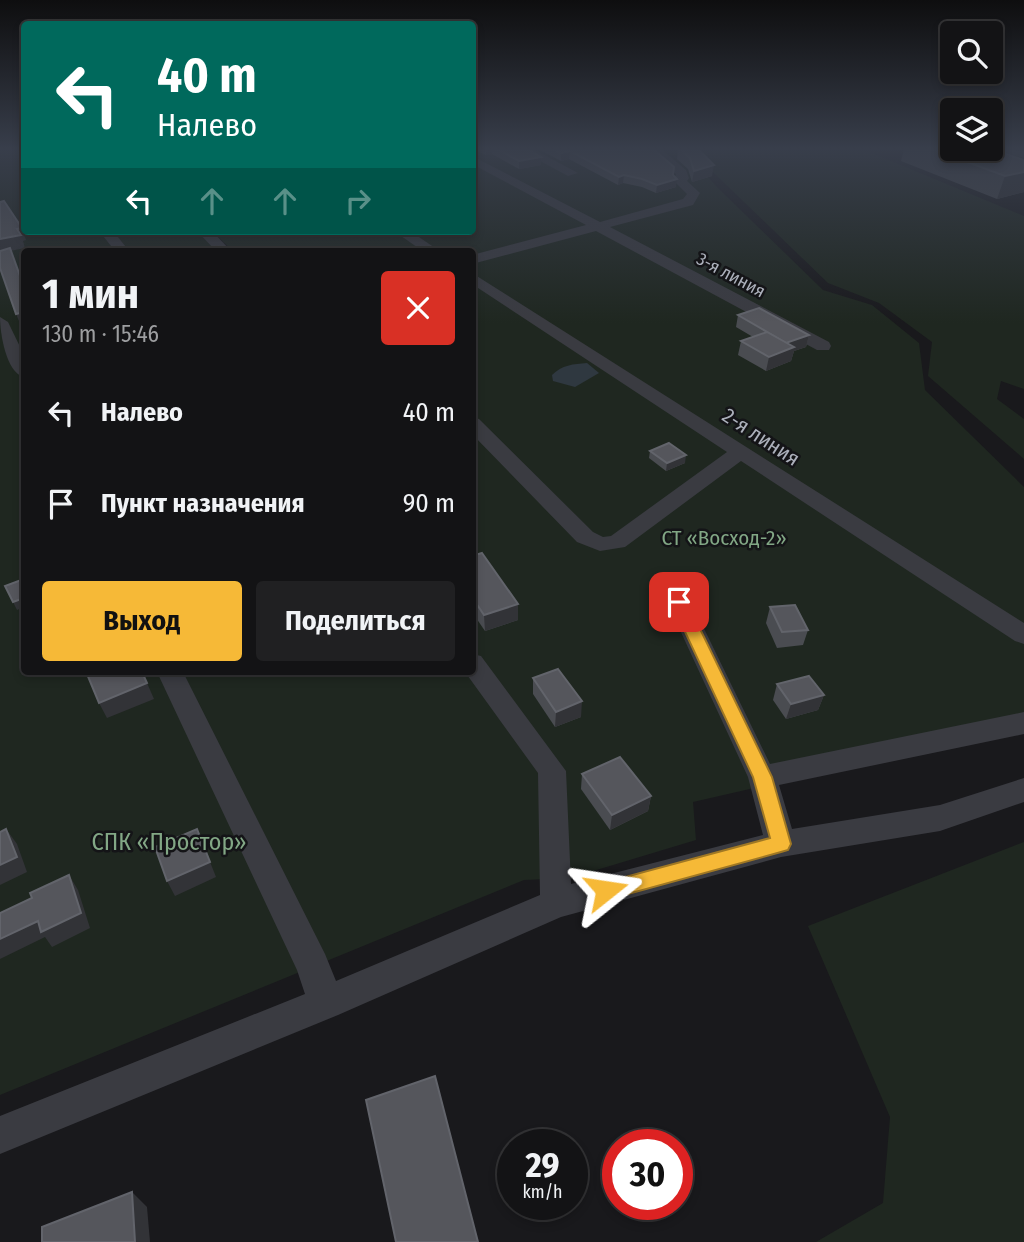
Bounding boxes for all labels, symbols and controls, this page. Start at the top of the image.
map controls [940,21,1003,161]
button: search [940,21,1003,84]
text: 40 m [157,46,257,105]
icon: left [42,49,133,140]
button: layers [940,98,1003,161]
text: Налево [157,106,257,144]
icon: left [120,182,158,220]
icon: ahead [193,182,231,220]
icon: ahead [266,182,304,220]
icon: right [339,182,377,220]
street label: 3-я линия [693,248,769,302]
text: 1 мин [42,269,139,319]
button: close [381,271,455,345]
text: 130 m · 15:46 [42,320,159,348]
icon: left [42,394,80,432]
text: Налево [101,397,183,428]
text: 40 m [403,397,455,428]
street label: 2-я линия [717,402,805,472]
icon: arrive [42,485,80,523]
text: Пункт назначения [101,488,305,519]
text: 90 m [403,488,455,519]
park label: СТ «Восход-2» [661,525,787,551]
pin [649,572,709,632]
button: Выход [42,581,242,661]
button: Поделиться [256,581,455,661]
icon: arrive [660,583,698,621]
park label: СПК «Простор» [91,828,247,856]
position arrow [569,853,643,927]
speed limit sign: 30 [602,1129,693,1220]
text: 29 [525,1144,560,1186]
text: km/h [522,1181,563,1203]

